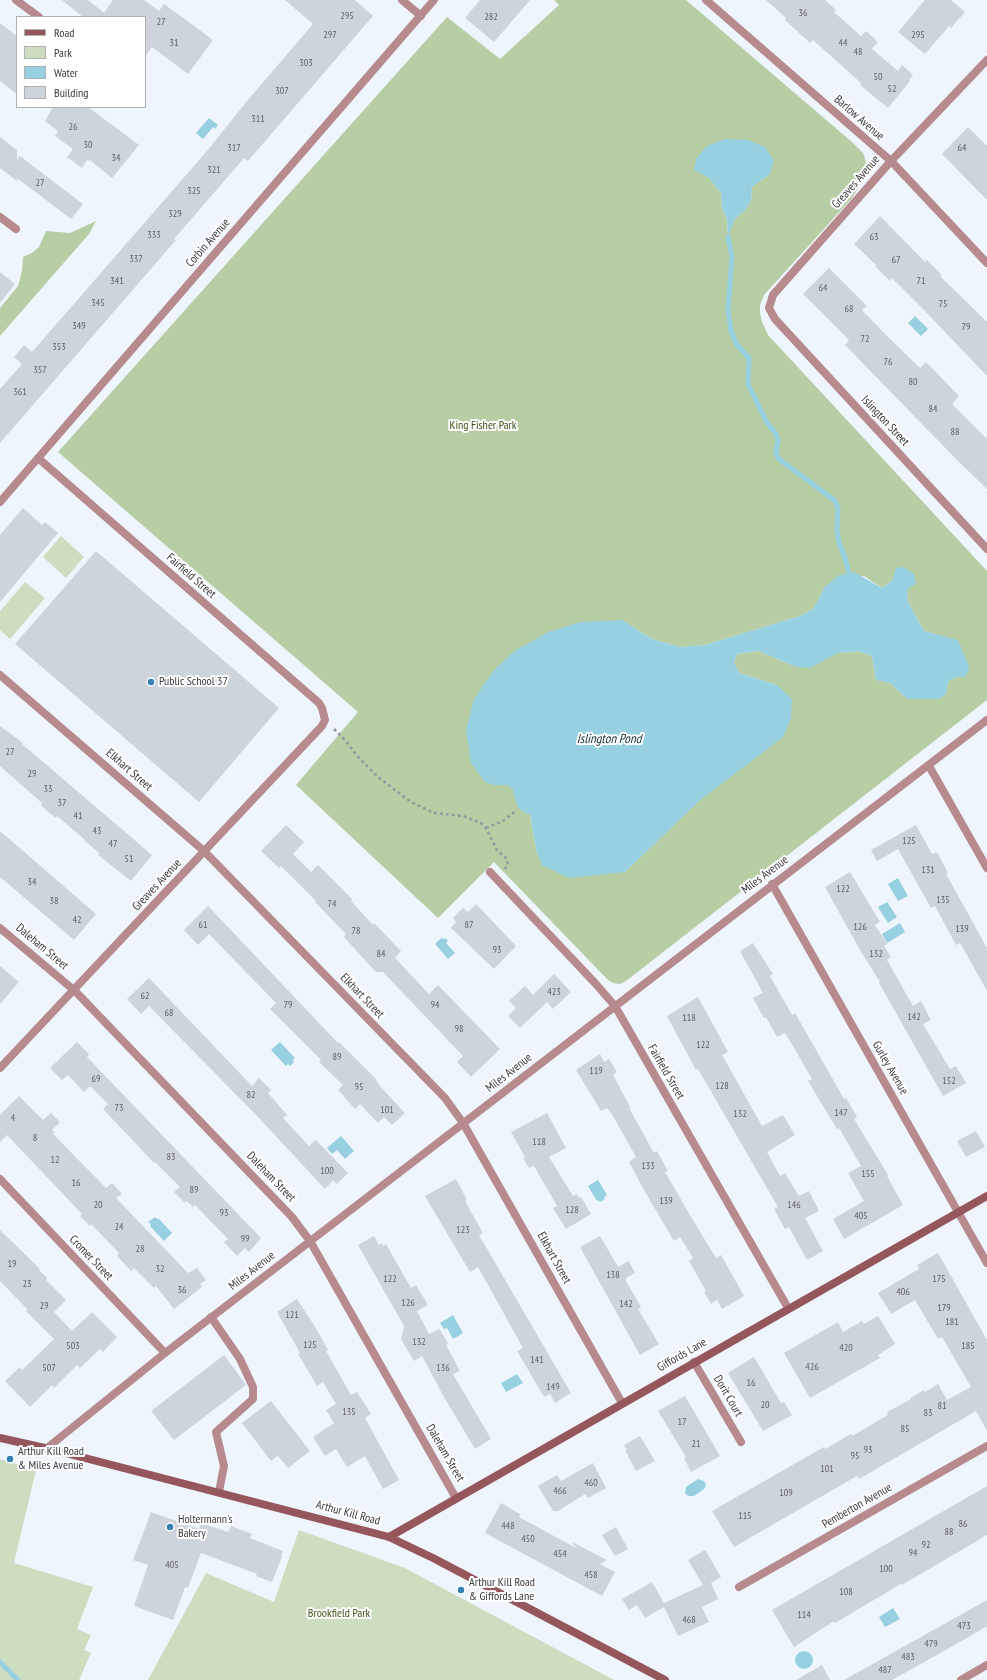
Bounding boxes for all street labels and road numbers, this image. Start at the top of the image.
street label: Barlow Avenue [831,92,887,144]
street label: Greaves Avenue [829,153,883,211]
street label: Corbin Avenue [183,216,233,270]
street label: Islington Street [858,393,912,449]
street label: Fairfield Street [163,550,219,602]
street label: Elkhart Street [103,746,155,794]
street label: Miles Avenue [739,853,791,897]
street label: Greaves Avenue [129,856,185,914]
street label: Daleham Street [13,921,71,973]
street label: Elkhart Street [337,971,387,1021]
street label: Gurley Avenue [869,1039,911,1097]
street label: Fairfield Street [644,1042,688,1102]
street label: Miles Avenue [483,1050,535,1096]
street label: Daleham Street [244,1149,298,1205]
street label: Elkhart Street [534,1230,574,1286]
street label: Cromer Street [66,1232,116,1284]
street label: Miles Avenue [226,1248,278,1294]
street label: Giffords Lane [655,1335,709,1375]
street label: Dorit Court [710,1373,746,1419]
street label: Daleham Street [423,1422,467,1484]
street label: Pemberton Avenue [820,1480,894,1532]
street label: Arthur Kill Road [314,1498,382,1528]

